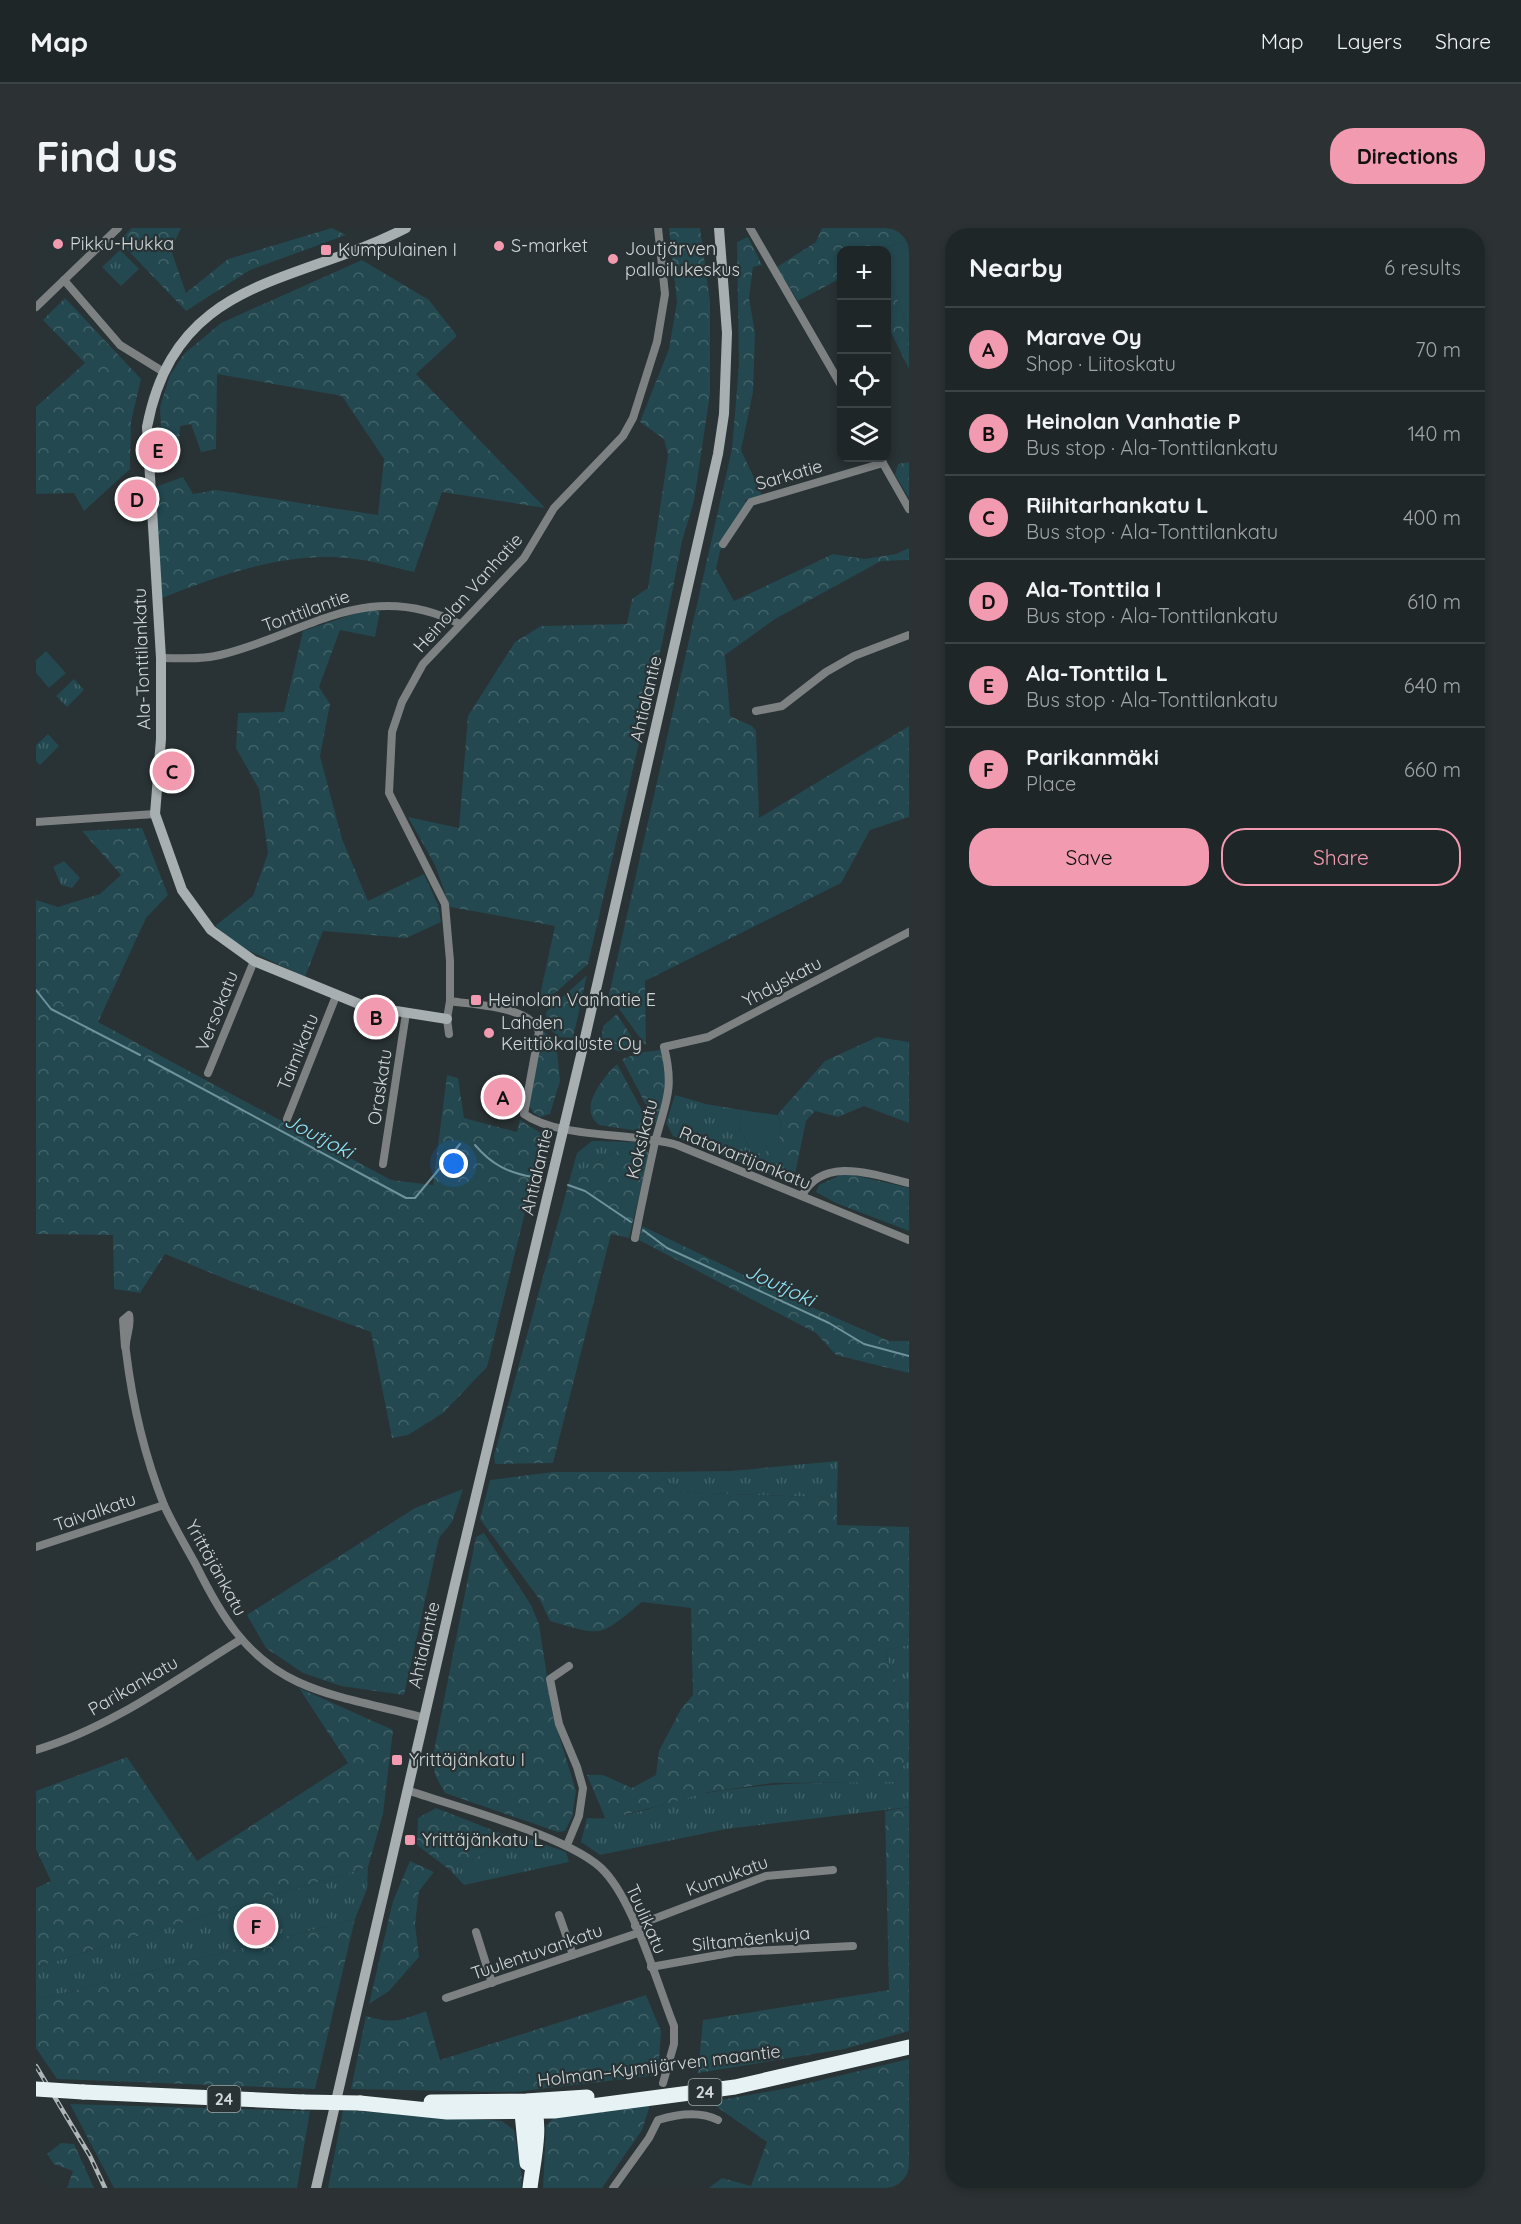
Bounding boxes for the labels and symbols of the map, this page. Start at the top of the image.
place label: Pikku-Hukka [70,232,174,255]
place label: S-market [511,234,588,257]
marker: Pikku-Hukka [51,237,65,251]
place label: Joutjärven palloilukeskus [625,237,740,281]
place label: Kumpulainen I [338,238,457,261]
marker: S-market [492,239,506,253]
marker: Kumpulainen I [319,243,333,257]
marker: Joutjärven palloilukeskus [606,252,620,266]
pin: E [138,428,178,472]
street label: Sarkatie [753,454,825,495]
pin: D [118,476,156,522]
street label: Heinolan Vanhatie [408,528,527,657]
street label: Tonttilantie [259,584,353,637]
street label: Ala-Tonttilankatu [128,588,155,730]
street label: Ahtialantie [624,653,667,744]
pin: C [152,748,192,794]
street label: Yhdyskatu [738,951,825,1012]
street label: Versokatu [190,967,243,1054]
place label: Heinolan Vanhatie E [488,988,656,1011]
marker: Heinolan Vanhatie E [469,993,483,1007]
pin: B [356,994,396,1040]
street label: Taimikatu [272,1010,323,1094]
place label: Lahden Keittiökaluste Oy [501,1011,642,1055]
marker: Lahden Keittiökaluste Oy [482,1026,496,1040]
street label: Oraskatu [362,1047,397,1127]
pin: A [484,1074,522,1120]
street label: Koksikatu [621,1097,663,1181]
water label: Joutjoki [281,1107,360,1165]
street label: Ratavartijankatu [676,1121,814,1194]
street label: Ahtialantie [515,1126,558,1217]
your location [439,1149,468,1178]
water label: Joutjoki [741,1258,822,1313]
street label: Taivalkatu [51,1487,139,1536]
street label: Yrittäjänkatu [181,1516,252,1620]
street label: Ahtialantie [402,1599,445,1690]
street label: Parikankatu [84,1651,182,1721]
place label: Yrittäjänkatu I [409,1748,525,1771]
marker: Yrittäjänkatu I [390,1753,404,1767]
place label: Yrittäjänkatu L [422,1828,543,1851]
marker: Yrittäjänkatu L [403,1833,417,1847]
street label: Kumukatu [683,1850,771,1901]
street label: Tuulikatu [621,1880,672,1957]
pin: F [236,1904,276,1948]
street label: Tuulentuvankatu [468,1918,606,1985]
street label: Siltamäenkuja [691,1921,811,1956]
street label: Holman–Kymijärven maantie [536,2039,782,2092]
road number: 24 [688,2079,722,2105]
road number: 24 [208,2086,240,2112]

